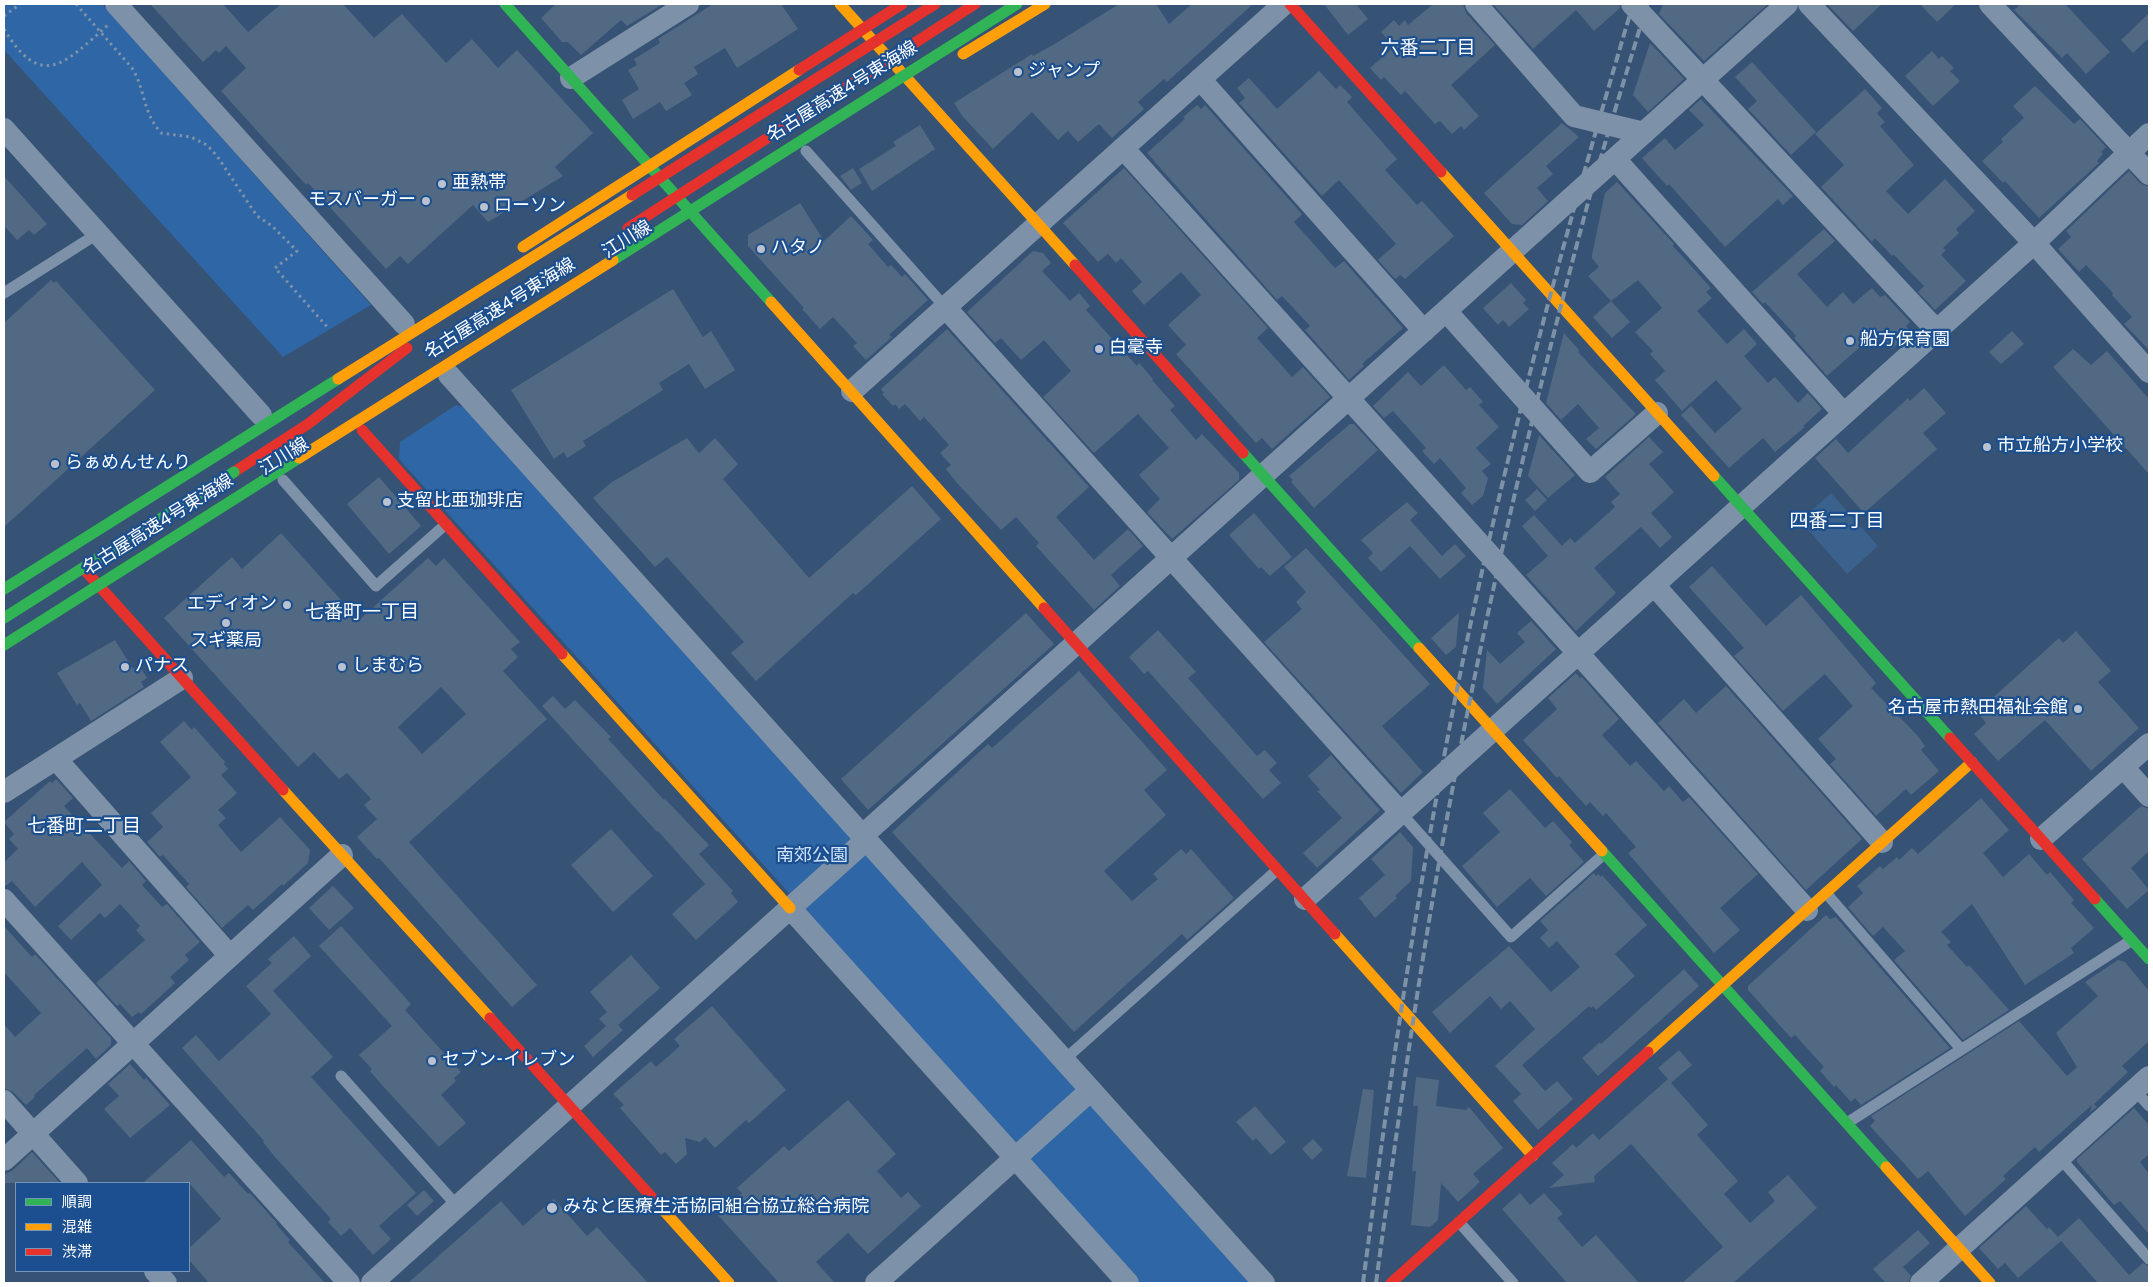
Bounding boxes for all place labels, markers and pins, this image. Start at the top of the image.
place label: ジャンプ [1028,61,1100,83]
marker: ジャンプ [1012,66,1024,78]
place label: 亜熱帯 [452,173,506,195]
marker: 亜熱帯 [436,178,448,190]
place label: モスバーガー [308,190,416,212]
marker: モスバーガー [420,195,432,207]
place label: ローソン [494,196,566,218]
marker: ローソン [478,201,490,213]
place label: ハタノ [771,238,825,260]
marker: ハタノ [755,243,767,255]
place label: 船方保育園 [1860,330,1950,352]
marker: 船方保育園 [1844,335,1856,347]
place label: 白毫寺 [1109,338,1163,360]
marker: 白毫寺 [1093,343,1105,355]
place label: 市立船方小学校 [1997,436,2123,458]
marker: 市立船方小学校 [1981,441,1993,453]
place label: らぁめんせんり [65,453,191,475]
marker: らぁめんせんり [49,458,61,470]
place label: 支留比亜珈琲店 [397,491,523,513]
marker: 支留比亜珈琲店 [381,496,393,508]
place label: エディオン [187,594,277,616]
marker: エディオン [281,599,293,611]
marker: スギ薬局 [220,617,232,629]
place label: スギ薬局 [190,631,262,653]
place label: パナス [135,656,189,678]
place label: しまむら [352,656,424,678]
marker: パナス [119,661,131,673]
marker: しまむら [336,661,348,673]
place label: 名古屋市熱田福祉会館 [1888,698,2068,720]
marker: 名古屋市熱田福祉会館 [2072,703,2084,715]
place label: セブン-イレブン [442,1050,575,1072]
marker: セブン-イレブン [426,1055,438,1067]
place label: みなと医療生活協同組合協立総合病院 [563,1197,869,1219]
marker: みなと医療生活協同組合協立総合病院 [545,1201,559,1215]

